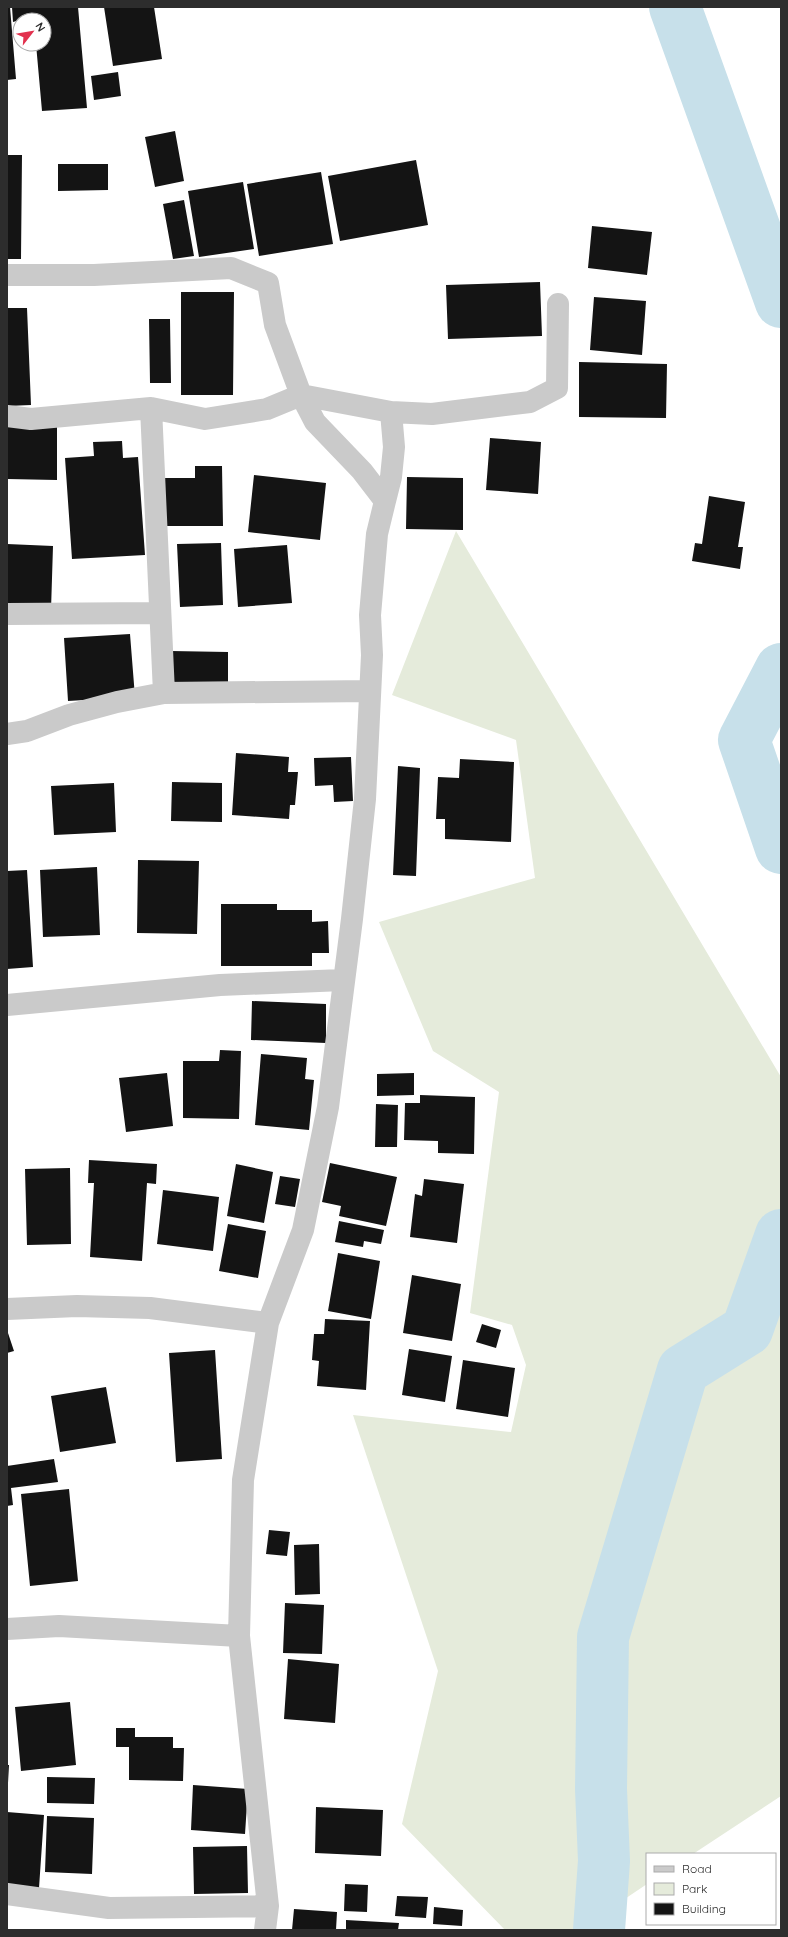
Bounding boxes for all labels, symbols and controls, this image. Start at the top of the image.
north arrow [12,12,52,52]
text: N [32,20,49,34]
legend [646,1853,776,1925]
text: Road [682,1861,712,1876]
text: Park [682,1881,707,1896]
text: Building [682,1901,726,1916]

